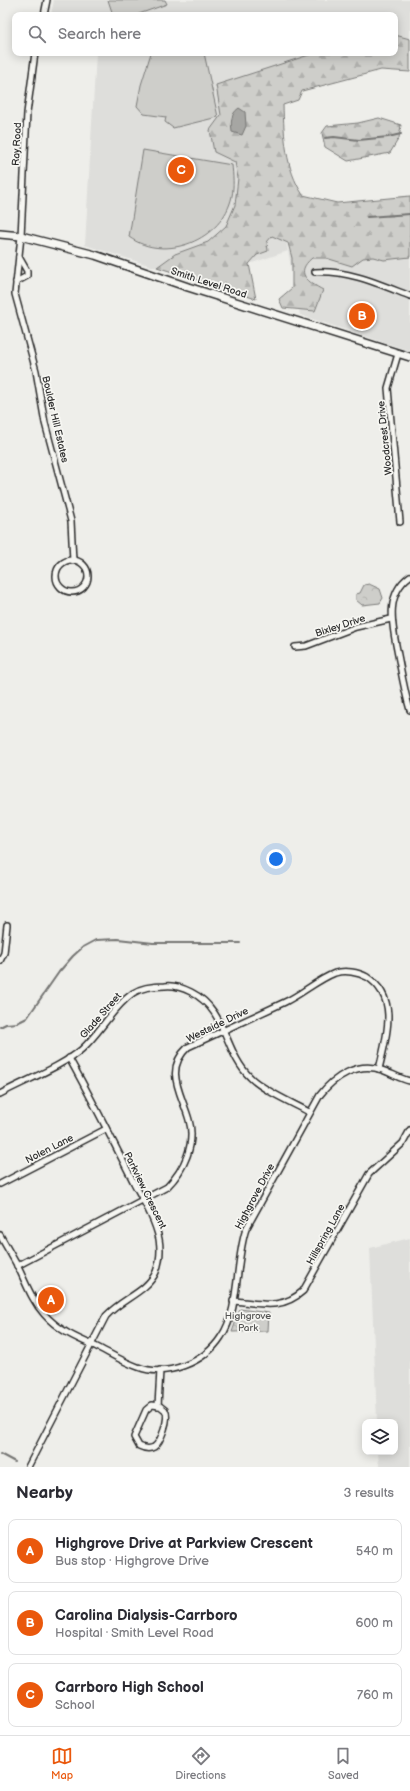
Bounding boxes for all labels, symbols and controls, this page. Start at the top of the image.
search box [12,12,398,56]
icon: search [26,23,48,45]
text: Search here [58,25,141,44]
street label: Ray Road [10,122,24,166]
pin: C [168,155,194,185]
street label: Smith Level Road [169,265,248,301]
pin: B [349,301,375,331]
street label: Boulder Hill Estates [39,375,71,464]
street label: Woodcrest Drive [375,400,395,476]
street label: Bixley Drive [314,612,367,640]
your location [266,849,286,869]
street label: Glade Street [78,990,124,1041]
street label: Westside Drive [184,1005,250,1045]
street label: Nolen Lane [23,1132,76,1166]
street label: Parkview Crescent [121,1150,169,1231]
street label: Highgrove Drive [233,1162,277,1231]
street label: Hillspring Lane [304,1202,348,1267]
pin: A [38,1285,64,1315]
park label: Highgrove Park [225,1310,271,1334]
map controls [362,1419,398,1455]
button: layers [362,1419,398,1455]
text: Nearby [16,1483,73,1503]
text: 3 results [343,1485,394,1501]
text: Highgrove Drive at Parkview Crescent [55,1534,313,1553]
text: A [26,1543,34,1559]
text: 540 m [356,1543,393,1559]
text: Bus stop · Highgrove Drive [55,1553,209,1569]
text: Carolina Dialysis-Carrboro [55,1606,238,1625]
text: B [25,1615,35,1631]
text: 600 m [356,1615,393,1631]
text: Hospital · Smith Level Road [55,1625,214,1641]
text: Carrboro High School [55,1678,204,1697]
text: C [25,1687,35,1703]
text: 760 m [357,1687,393,1703]
text: School [55,1697,95,1713]
tab: Map [51,1745,73,1782]
tab: Directions [175,1745,226,1782]
tab: Saved [328,1745,359,1782]

